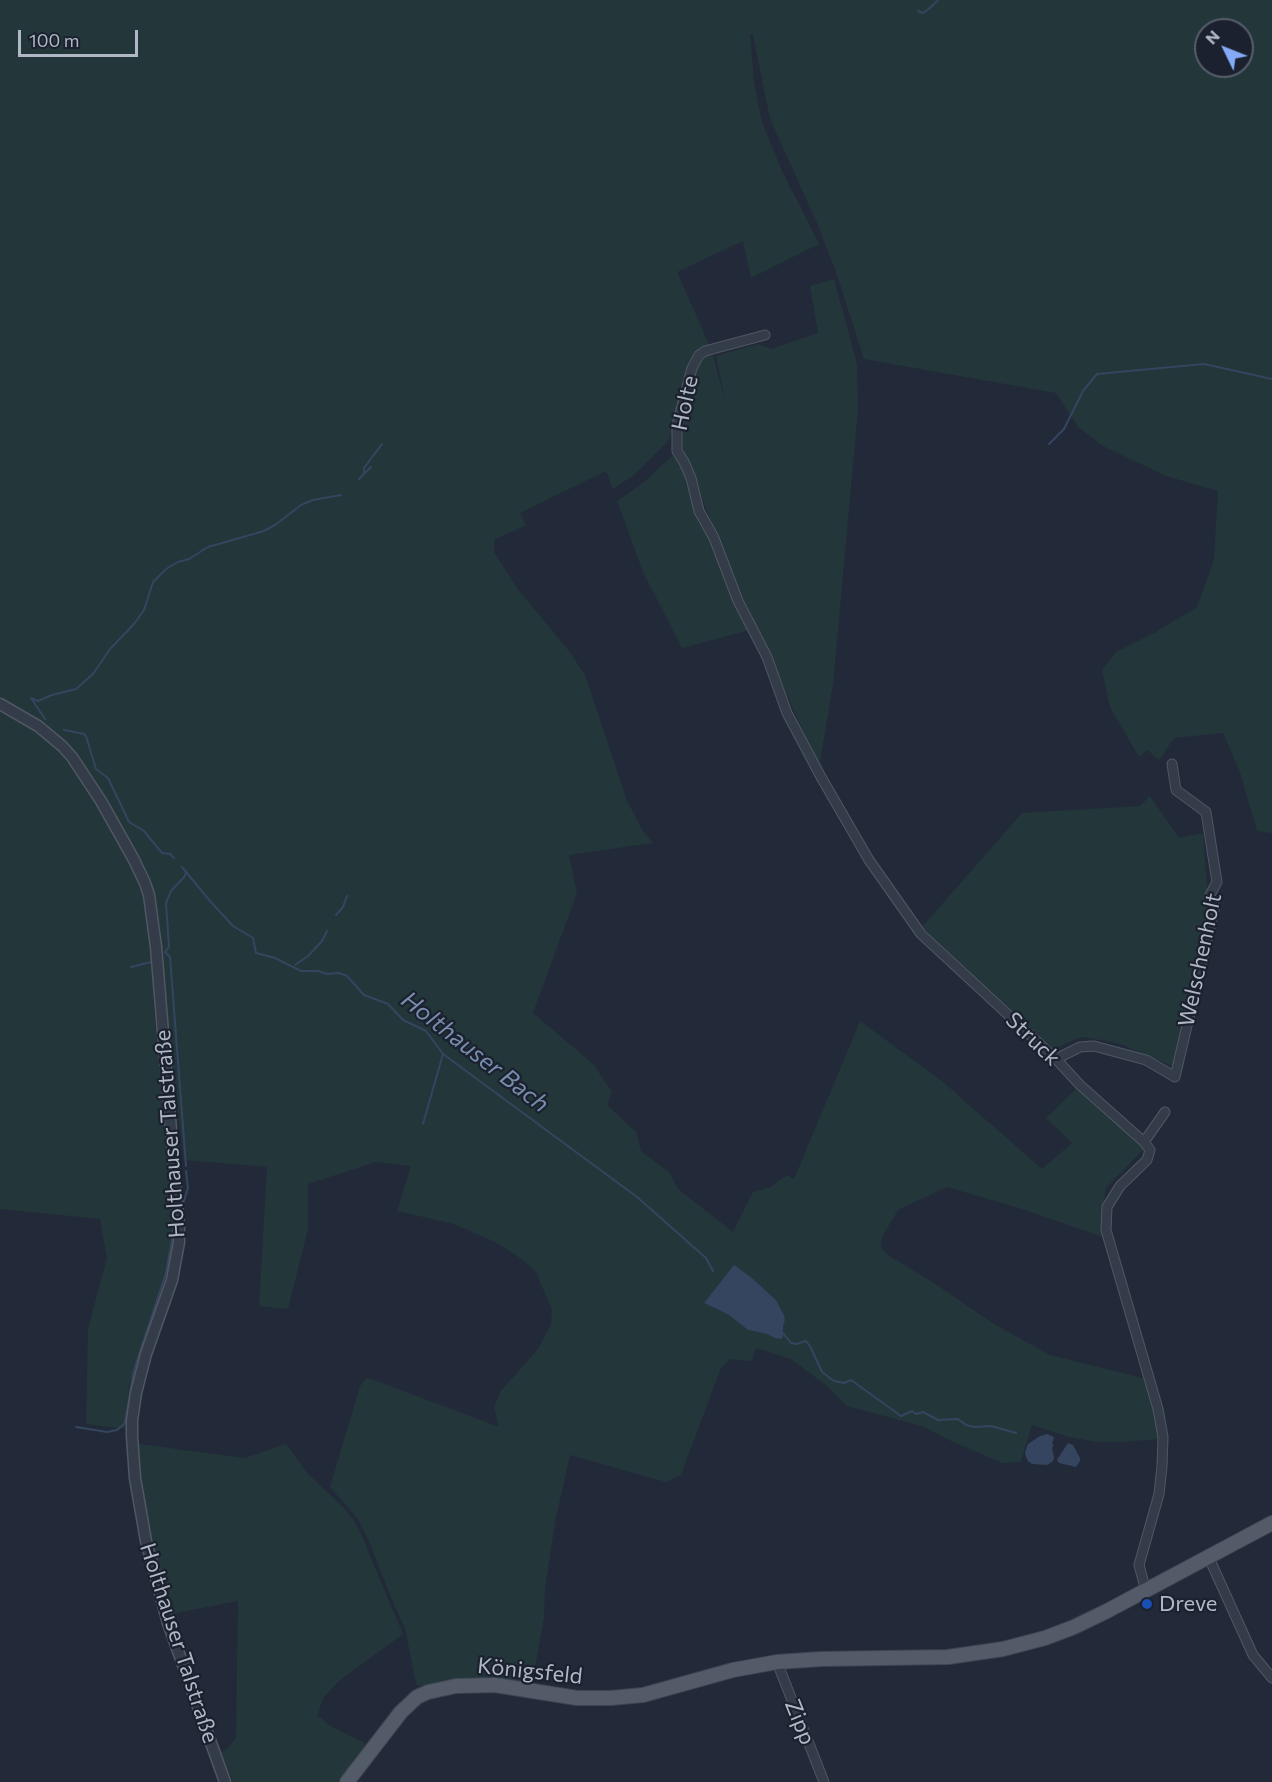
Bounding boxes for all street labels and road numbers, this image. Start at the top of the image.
street label: Holte [666,373,704,433]
street label: Welschenholt [1173,891,1227,1029]
street label: Struck [1000,1007,1066,1071]
street label: Holthauser Talstraße [150,1029,190,1239]
street label: Holthauser Talstraße [134,1540,224,1746]
street label: Königsfeld [476,1652,584,1690]
street label: Zipp [779,1696,821,1748]

